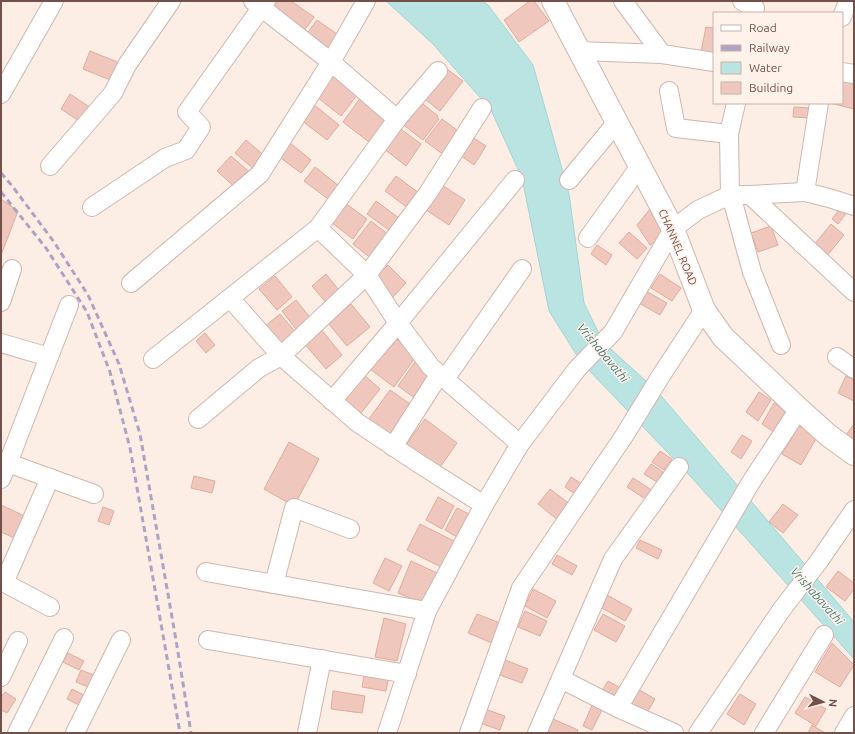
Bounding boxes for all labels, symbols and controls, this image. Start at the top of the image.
legend [713,12,843,104]
text: Road [749,21,777,34]
text: Railway [749,41,790,54]
text: Water [749,61,782,74]
text: Building [749,81,793,94]
street label: CHANNEL ROAD [657,207,700,287]
water label: Vrishabavathi [575,321,632,385]
water label: Vrishabavathi [788,564,847,628]
north arrow [803,682,843,722]
text: N [827,698,839,708]

